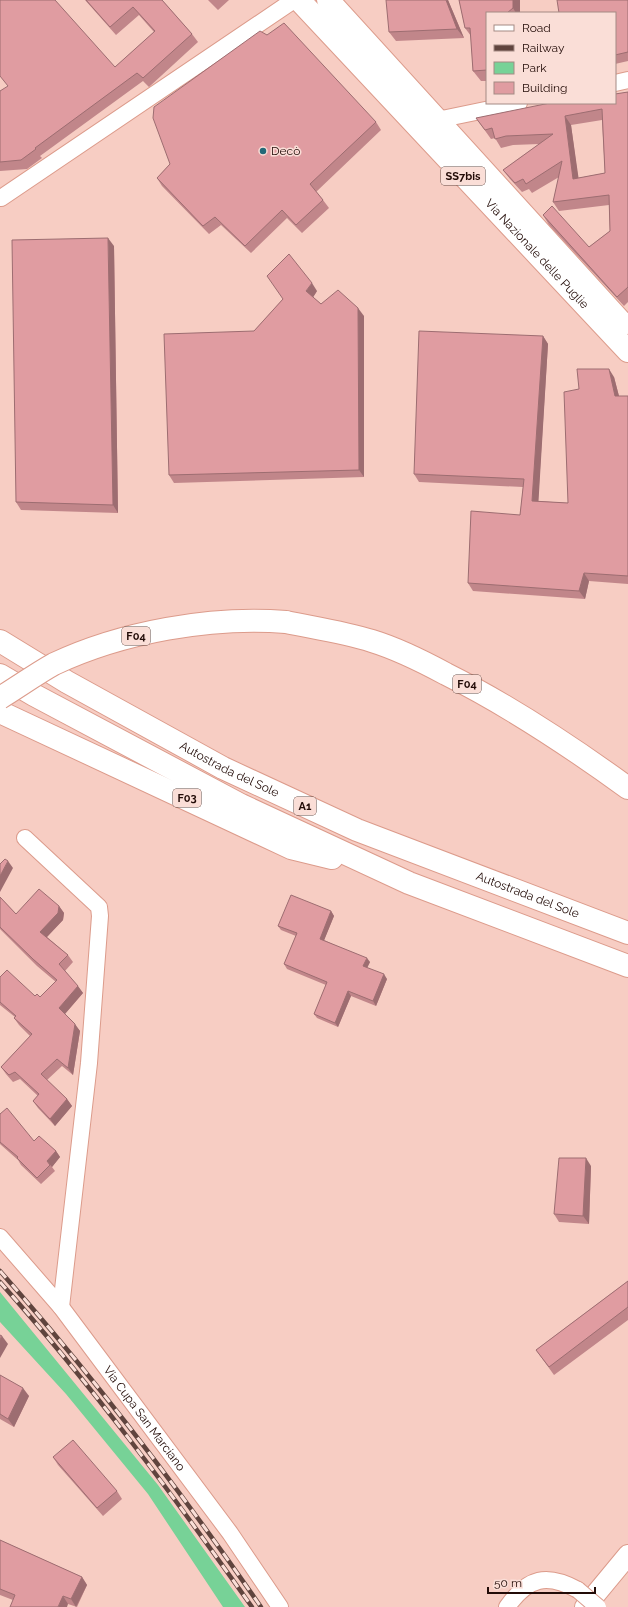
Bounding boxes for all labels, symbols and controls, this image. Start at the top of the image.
legend [486,12,616,104]
text: Road [522,21,551,35]
text: Railway [522,41,565,55]
text: Park [522,61,547,75]
text: Building [522,81,568,95]
place label: Decò [271,144,300,158]
marker: Decò [258,146,268,156]
road number: SS7bis [441,167,485,185]
street label: Via Nazionale delle Puglie [482,196,592,312]
road number: F04 [122,627,150,645]
road number: F04 [453,675,481,693]
street label: Autostrada del Sole [177,739,281,800]
road number: F03 [173,789,201,807]
road number: A1 [294,797,316,815]
street label: Autostrada del Sole [474,869,581,921]
street label: Via Cupa San Marciano [101,1363,188,1474]
scale bar [488,1569,595,1595]
text: 50 m [494,1576,522,1590]

